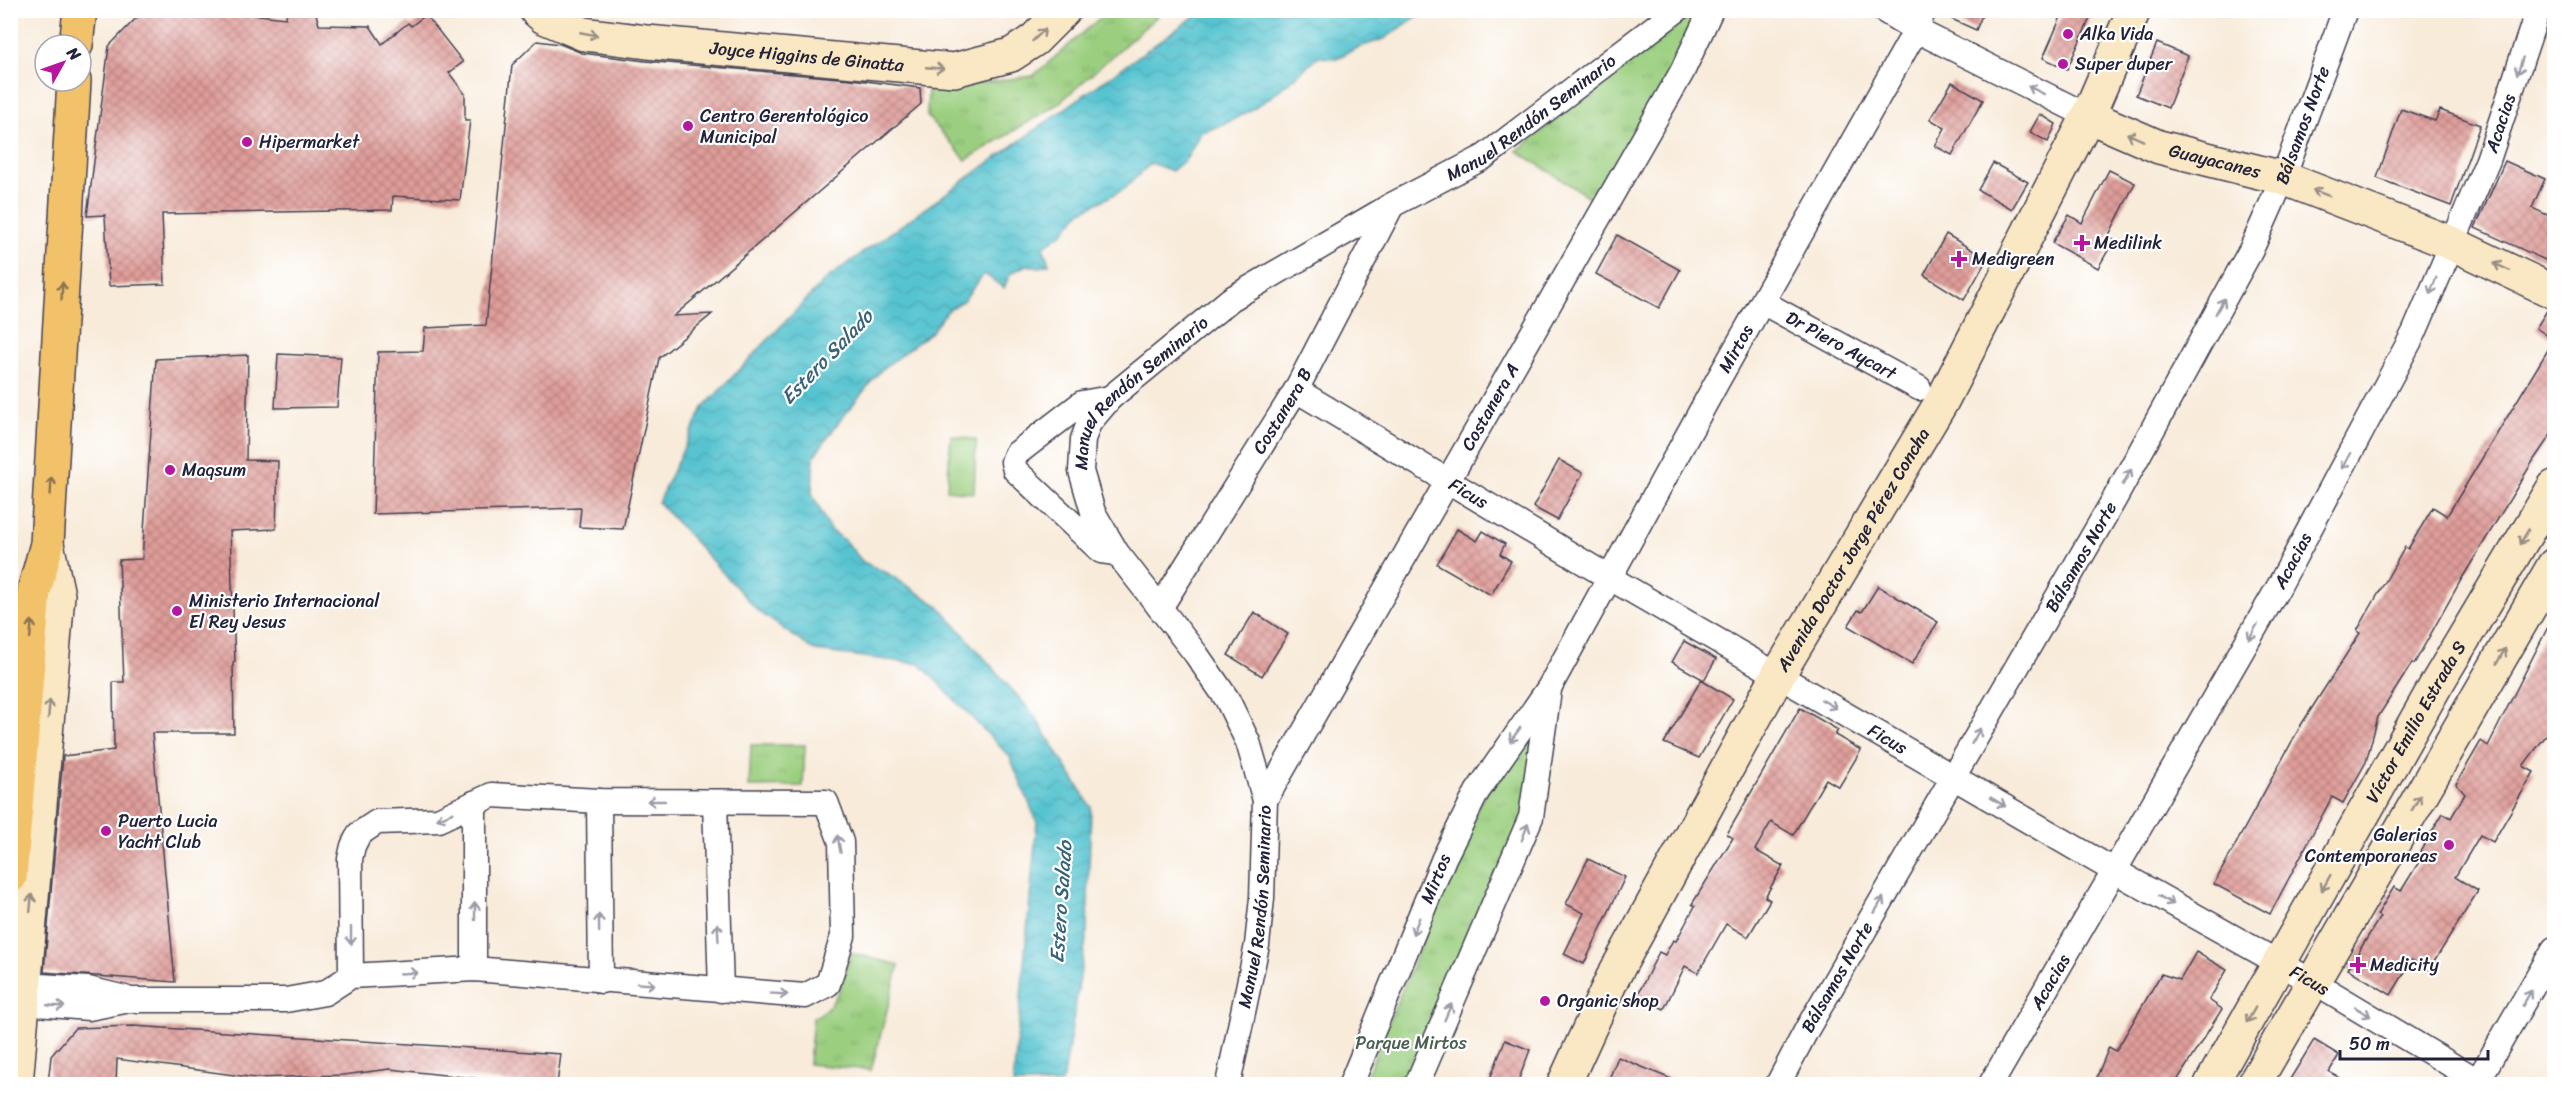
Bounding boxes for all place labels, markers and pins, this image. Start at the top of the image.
place label: Alka Vida [2079,18,2153,50]
marker: Alka Vida [2061,27,2075,41]
place label: Super duper [2075,48,2174,80]
marker: Super duper [2056,57,2070,71]
place label: Centro Gerentológico Municipal [700,100,868,153]
marker: Centro Gerentológico Municipal [681,119,695,133]
place label: Hipermarket [259,126,360,158]
marker: Hipermarket [240,135,254,149]
place label: Medilink [2094,227,2162,259]
marker: Medilink [2075,236,2089,250]
place label: Medigreen [1972,243,2055,275]
marker: Medigreen [1950,250,1968,268]
place label: Maqsum [182,454,246,486]
marker: Maqsum [163,463,177,477]
place label: Ministerio Internacional El Rey Jesus [189,585,380,638]
marker: Ministerio Internacional El Rey Jesus [170,604,184,618]
place label: Puerto Lucia Yacht Club [118,805,218,858]
place label: Galerias Contemporaneas [2305,819,2438,872]
marker: Puerto Lucia Yacht Club [99,824,113,838]
marker: Galerias Contemporaneas [2442,838,2456,852]
place label: Medicity [2370,949,2440,981]
marker: Medicity [2351,958,2365,972]
place label: Organic shop [1557,985,1659,1017]
marker: Organic shop [1538,994,1552,1008]

